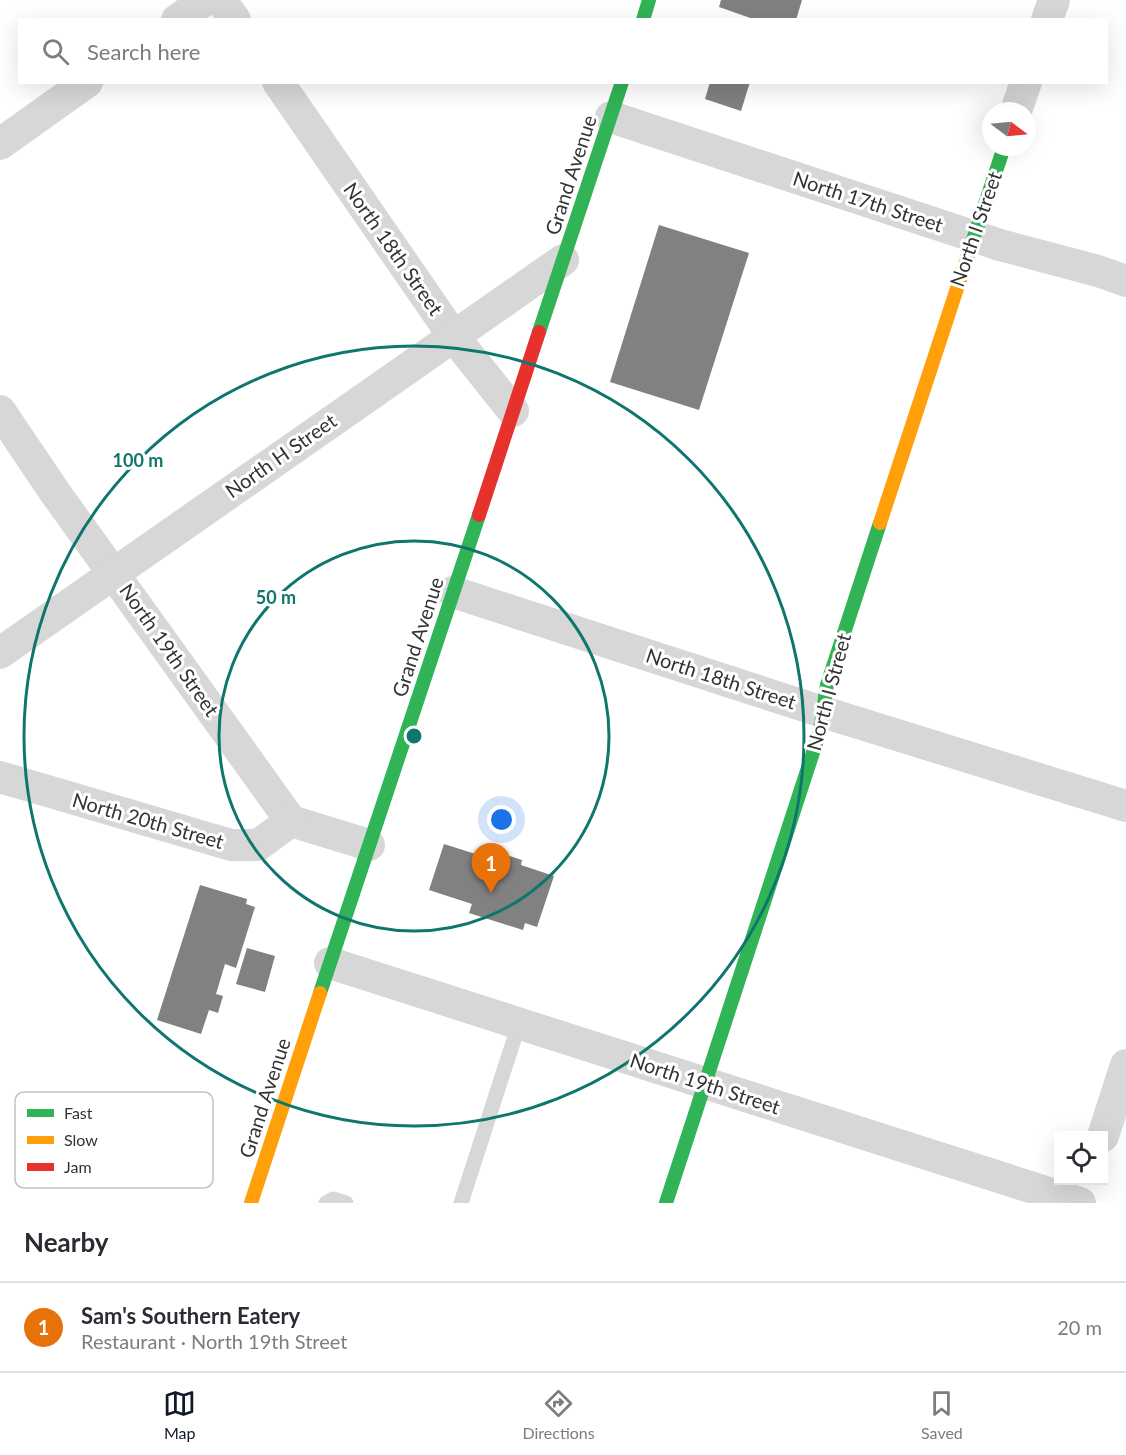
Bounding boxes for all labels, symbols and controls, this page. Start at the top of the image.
search box [18,18,1108,84]
icon: search [39,35,72,68]
text: Search here [87,38,200,65]
north arrow [982,102,1036,156]
street label: Grand Avenue [539,112,601,238]
street label: North 17th Street [790,165,946,237]
street label: North I Street [944,168,1006,290]
street label: North 18th Street [339,178,448,319]
street label: North H Street [220,408,341,502]
text: 100 m [113,449,163,471]
street label: Grand Avenue [386,574,448,700]
street label: North 19th Street [115,579,224,720]
text: 50 m [256,586,296,608]
street label: North I Street [801,630,855,753]
street label: North 18th Street [643,642,799,714]
centre of rings [404,726,424,746]
street label: North 20th Street [70,787,227,853]
your location [487,805,516,834]
pin: 1 [472,844,510,893]
street label: Grand Avenue [233,1035,295,1161]
street label: North 19th Street [627,1047,783,1119]
legend [15,1092,213,1188]
text: Fast [64,1103,93,1122]
text: Slow [64,1130,98,1149]
map controls [1054,1131,1108,1185]
button: locate [1054,1131,1108,1185]
text: Jam [64,1157,92,1176]
text: Nearby [24,1226,109,1258]
text: Sam's Southern Eatery [81,1302,300,1329]
text: 1 [38,1315,49,1339]
text: 20 m [1057,1315,1102,1339]
text: Restaurant · North 19th Street [81,1329,347,1353]
tab: Map [163,1387,196,1442]
tab: Directions [522,1387,595,1442]
tab: Saved [921,1387,963,1442]

